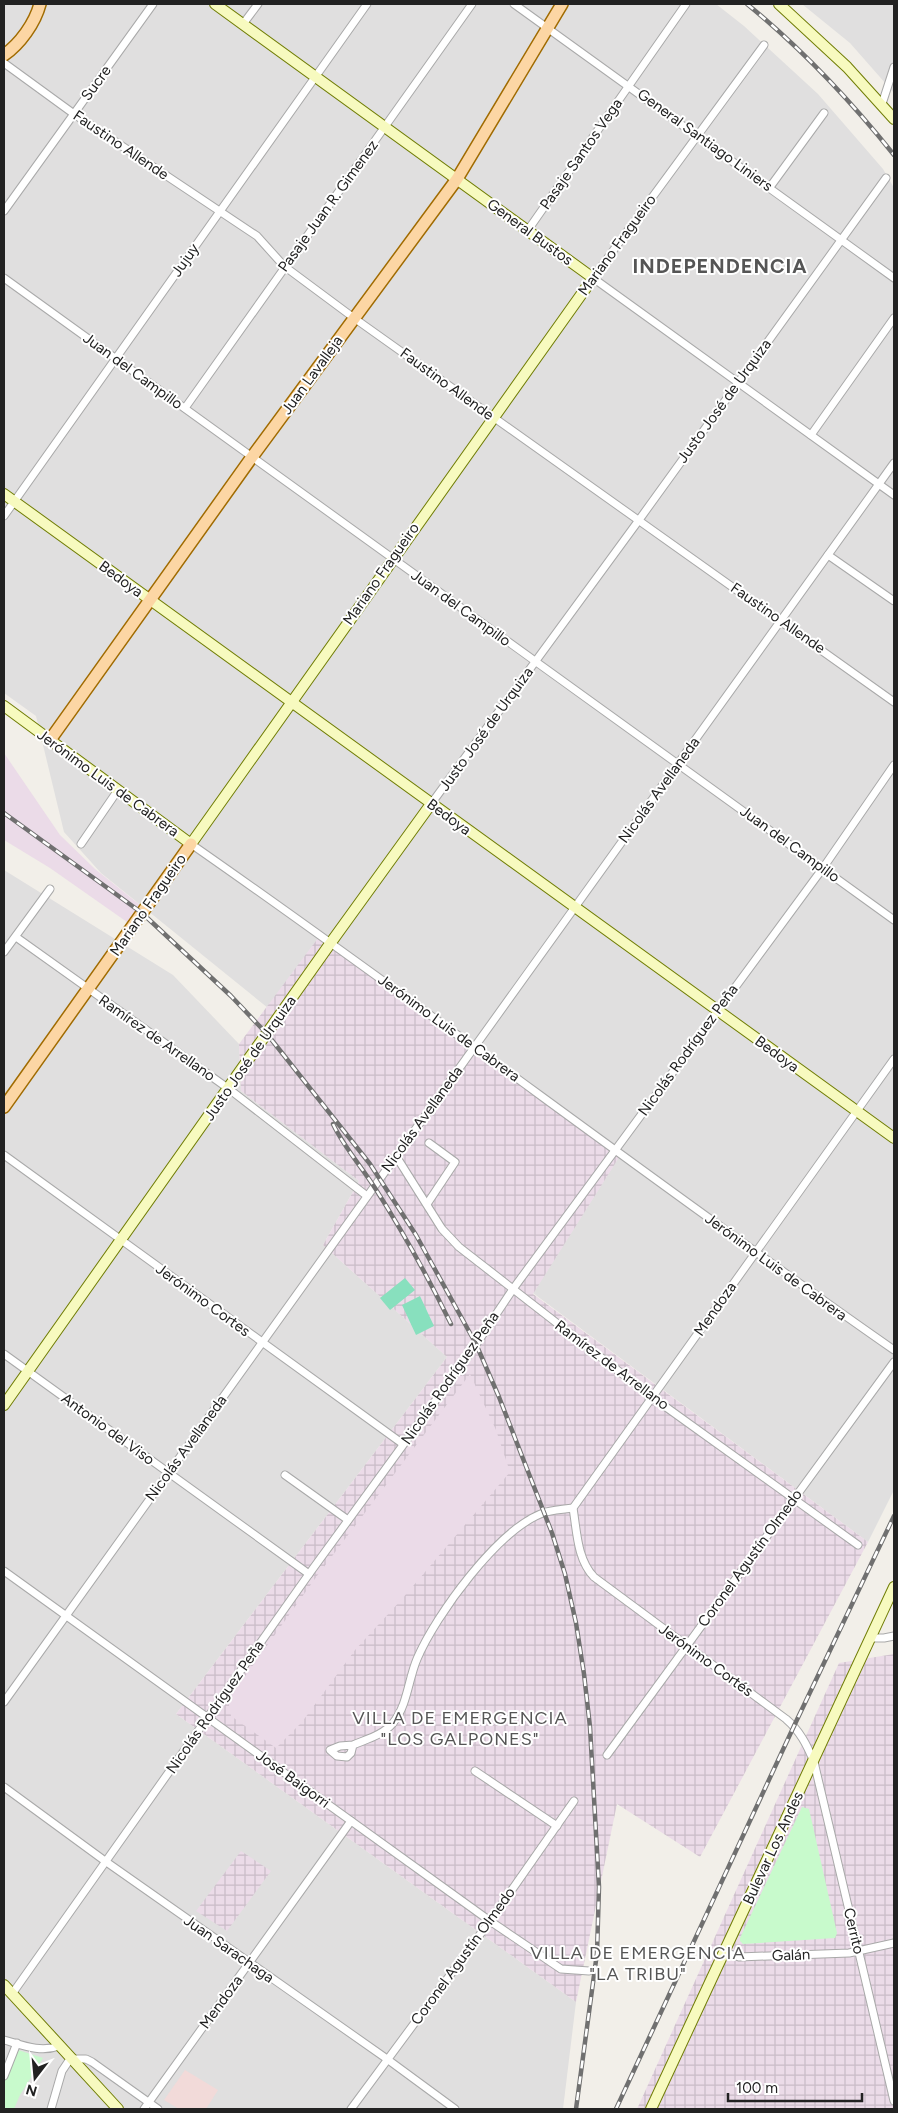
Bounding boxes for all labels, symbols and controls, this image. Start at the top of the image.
street label: Sucre [77,62,115,104]
street label: General Santiago Liniers [634,85,776,195]
street label: Pasaje Santos Vega [536,95,626,213]
street label: Faustino Allende [70,106,172,184]
street label: Pasaje Juan R. Gimenez [274,137,382,275]
street label: Mariano Fragueiro [574,191,660,299]
street label: General Bustos [484,195,576,269]
street label: Jujuy [167,240,203,280]
district label: INDEPENDENCIA [632,254,808,278]
street label: Juan del Campillo [80,329,187,413]
street label: Juan Lavalleja [277,332,347,418]
street label: Justo José de Urquiza [673,336,775,466]
street label: Faustino Allende [397,344,497,424]
street label: Mariano Fragueiro [339,519,423,629]
street label: Bedoya [95,557,147,601]
street label: Juan del Campillo [408,566,515,650]
street label: Faustino Allende [727,579,829,657]
street label: Justo José de Urquiza [435,664,537,794]
street label: Jerónimo Luis de Cabrera [34,725,182,841]
street label: Nicolás Avellaneda [615,734,703,846]
street label: Bedoya [423,795,475,839]
street label: Juan del Campillo [737,802,844,886]
street label: Mariano Fragueiro [106,850,190,960]
street label: Jerónimo Luis de Cabrera [375,970,523,1086]
street label: Nicolás Rodríguez Peña [634,981,742,1119]
street label: Ramírez de Arrellano [95,991,219,1085]
street label: Justo José de Urquiza [200,992,300,1124]
street label: Bedoya [751,1032,803,1076]
street label: Nicolás Avellaneda [378,1063,466,1175]
street label: Jerónimo Luis de Cabrera [702,1209,850,1325]
street label: Jerónimo Cortes [152,1260,254,1340]
street label: Mendoza [690,1279,740,1339]
street label: Nicolás Rodríguez Peña [397,1308,503,1448]
street label: Ramírez de Arrellano [551,1316,673,1414]
street label: Antonio del Viso [58,1389,158,1469]
street label: Nicolás Avellaneda [142,1392,230,1504]
street label: Coronel Agustín Olmedo [694,1485,806,1630]
street label: Jerónimo Cortés [655,1620,757,1700]
street label: Nicolás Rodríguez Peña [162,1637,268,1777]
district label: VILLA DE EMERGENCIA "LOS GALPONES" [352,1707,568,1750]
street label: José Baigorri [253,1746,333,1812]
street label: Bulevar Los Andes [739,1789,807,1907]
street label: Coronel Agustín Olmedo [407,1883,519,2028]
street label: Cerrito [840,1906,868,1956]
street label: Juan Sarachaga [180,1911,278,1987]
district label: VILLA DE EMERGENCIA "LA TRIBU" [530,1942,746,1985]
street label: Galán [772,1945,810,1965]
street label: Mendoza [196,1972,246,2032]
north arrow [10,2053,60,2103]
scale bar [728,2070,862,2102]
text: 100 m [736,2079,778,2097]
text: N [24,2080,39,2100]

